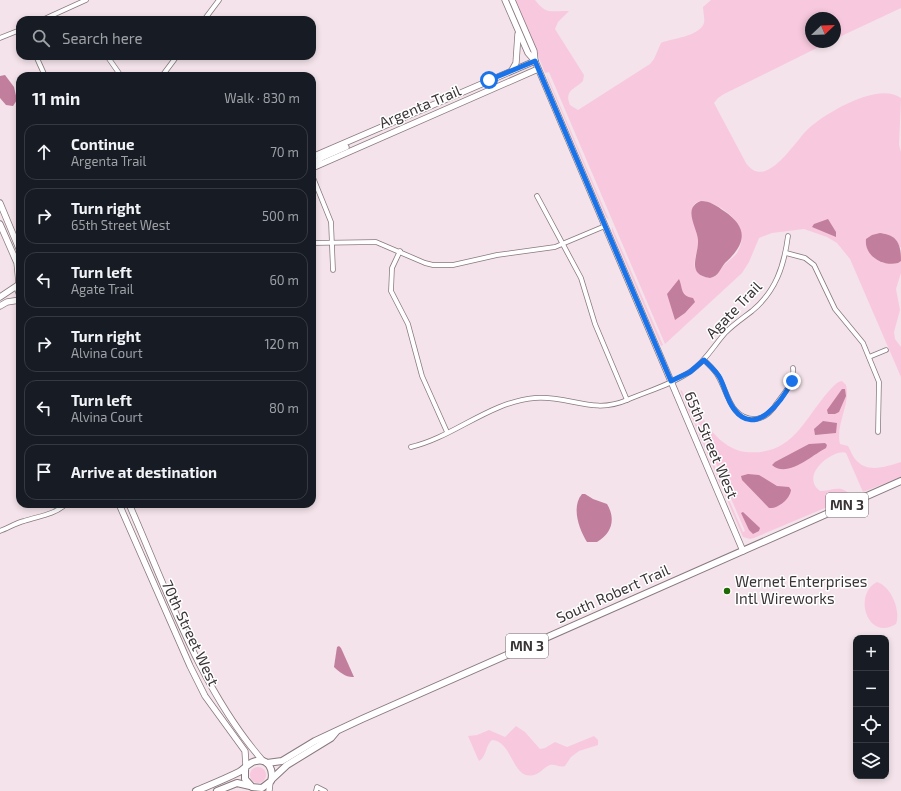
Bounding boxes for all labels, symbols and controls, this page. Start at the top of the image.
north arrow [805,12,841,48]
search box [16,16,316,60]
icon: search [30,27,52,49]
text: Search here [62,29,143,47]
route start [480,71,498,89]
street label: Argenta Trail [376,81,464,131]
text: 11 min [32,88,80,108]
text: Walk · 830 m [224,90,300,106]
text: Continue [71,135,134,153]
icon: ahead [33,141,55,163]
text: 70 m [270,144,299,160]
text: Argenta Trail [71,153,146,169]
text: Turn right [71,199,141,217]
icon: right [33,205,55,227]
text: 500 m [262,208,299,224]
text: 65th Street West [71,217,170,233]
text: Turn left [71,263,132,281]
icon: left [33,269,55,291]
text: 60 m [269,272,299,288]
street label: Agate Trail [702,277,765,342]
text: Agate Trail [71,281,134,297]
text: Turn right [71,327,141,345]
icon: right [33,333,55,355]
text: 120 m [264,336,299,352]
text: Alvina Court [71,345,143,361]
route end [783,372,801,390]
street label: 65th Street West [681,388,743,501]
text: Turn left [71,391,132,409]
icon: left [33,397,55,419]
text: 80 m [269,400,299,416]
text: Alvina Court [71,409,143,425]
icon: arrive [33,461,55,483]
text: Arrive at destination [71,463,217,481]
road number: MN 3 [826,493,868,517]
street label: South Robert Trail [553,560,673,626]
place label: Wernet Enterprises Intl Wireworks [735,572,867,607]
street label: 70th Street West [159,577,223,689]
marker: Wernet Enterprises Intl Wireworks [722,586,732,596]
road number: MN 3 [506,634,548,658]
map controls [853,635,889,779]
button: + [853,635,889,671]
button: − [853,671,889,707]
button: locate [853,707,889,743]
button: layers [853,743,889,779]

